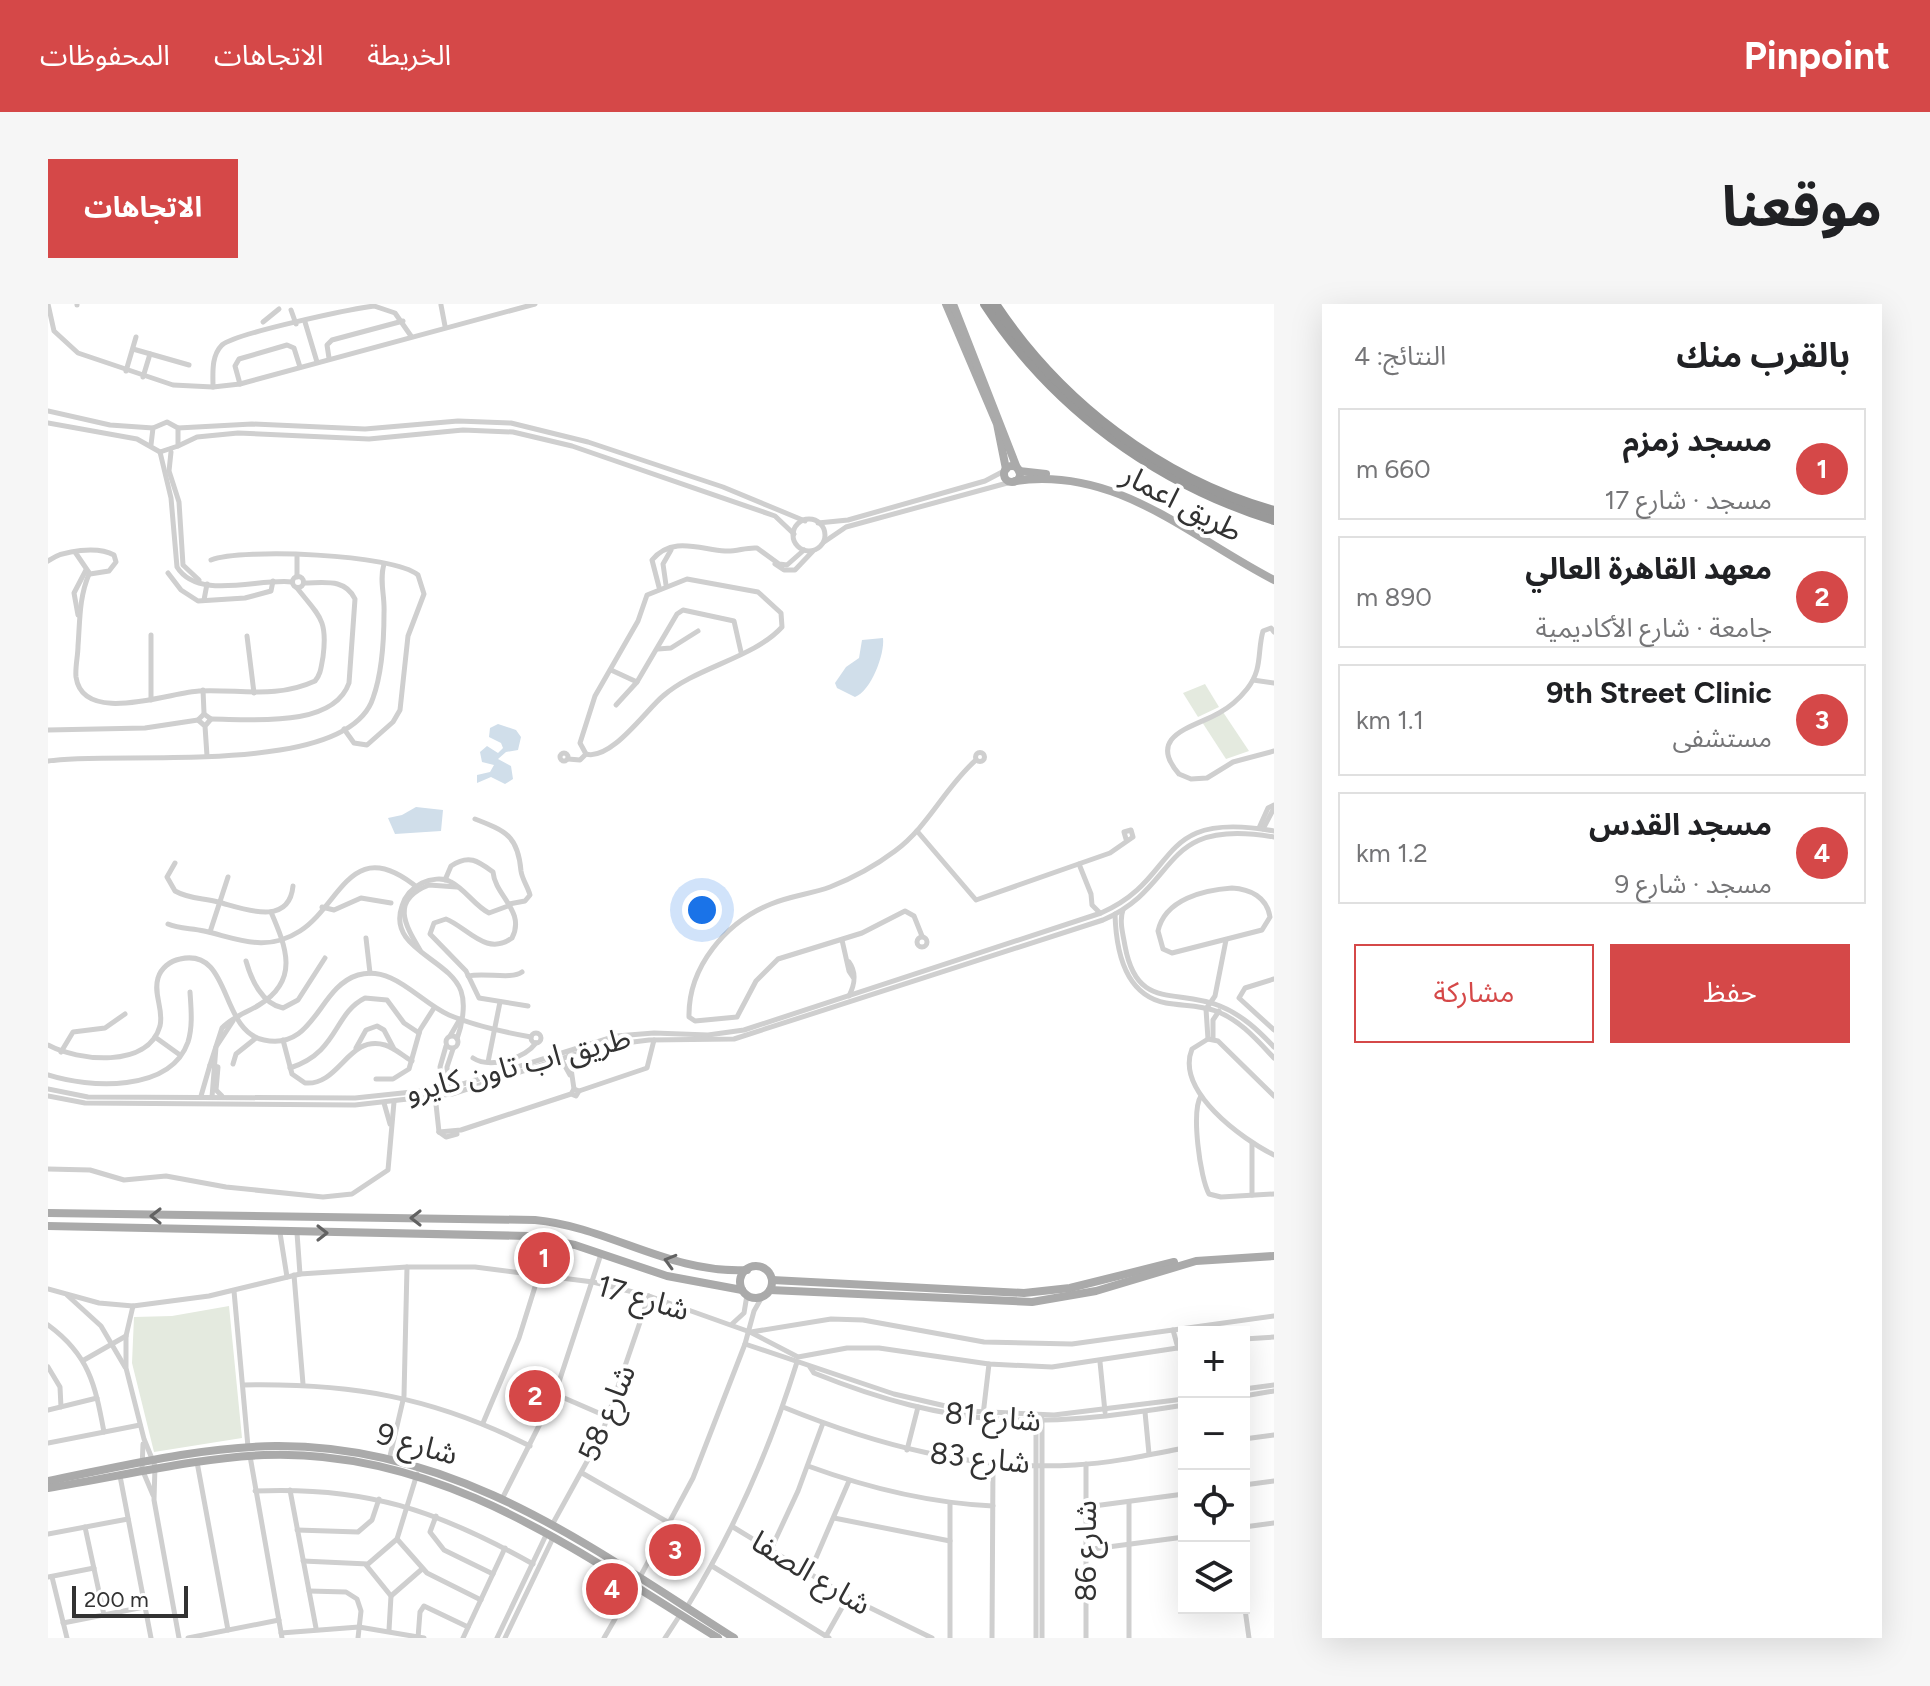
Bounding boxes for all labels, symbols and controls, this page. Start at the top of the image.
text: Pinpoint [1744,33,1890,79]
text: المحفوظات [40,38,170,72]
text: الاتجاهات [214,38,323,72]
text: الخريطة [367,38,451,72]
button: الاتجاهات [48,159,238,258]
text: موقعنا [1722,173,1882,240]
text: بالقرب منك [1676,335,1850,376]
text: النتائج: 4 [1354,340,1446,372]
text: مسجد زمزم [1623,422,1772,459]
text: 660 m [1356,453,1431,485]
text: 1 [1817,453,1828,485]
street label: طريق اعمار [1115,455,1249,550]
text: مسجد · شارع 17 [1605,484,1772,516]
text: معهد القاهرة العالي [1525,550,1772,587]
text: 890 m [1356,581,1432,613]
text: 2 [1814,581,1830,613]
text: جامعة · شارع الأكاديمية [1536,612,1772,644]
text: 9th Street Clinic [1546,674,1772,711]
text: 1.1 km [1356,704,1424,736]
text: 3 [1815,704,1829,736]
text: مستشفى [1672,722,1772,754]
text: مسجد القدس [1589,806,1772,843]
text: 1.2 km [1356,837,1428,869]
text: 4 [1814,837,1830,869]
text: مسجد · شارع 9 [1615,868,1772,900]
your location [682,890,722,930]
button: مشاركة [1354,944,1594,1043]
button: حفظ [1610,944,1850,1043]
street label: طريق اب تاون كايرو [401,1019,634,1110]
one-way arrow [149,1207,162,1225]
one-way arrow [409,1209,422,1227]
one-way arrow [316,1225,329,1242]
pin: 1 [518,1228,570,1288]
one-way arrow [663,1254,677,1270]
street label: شارع 17 [592,1267,694,1332]
map controls [1178,1326,1250,1614]
button: + [1178,1326,1250,1398]
street label: شارع 58 [570,1359,647,1468]
pin: 2 [509,1366,561,1426]
street label: شارع 81 [943,1394,1043,1443]
button: − [1178,1398,1250,1470]
street label: شارع 9 [371,1414,462,1477]
street label: شارع 83 [928,1434,1032,1485]
button: locate [1178,1470,1250,1542]
street label: شارع 86 [1067,1500,1108,1602]
pin: 3 [649,1520,701,1580]
street label: شارع الصفا [743,1522,878,1626]
button: layers [1178,1542,1250,1614]
pin: 4 [586,1559,638,1619]
scale bar [72,1582,188,1618]
text: 200 m [84,1586,149,1613]

